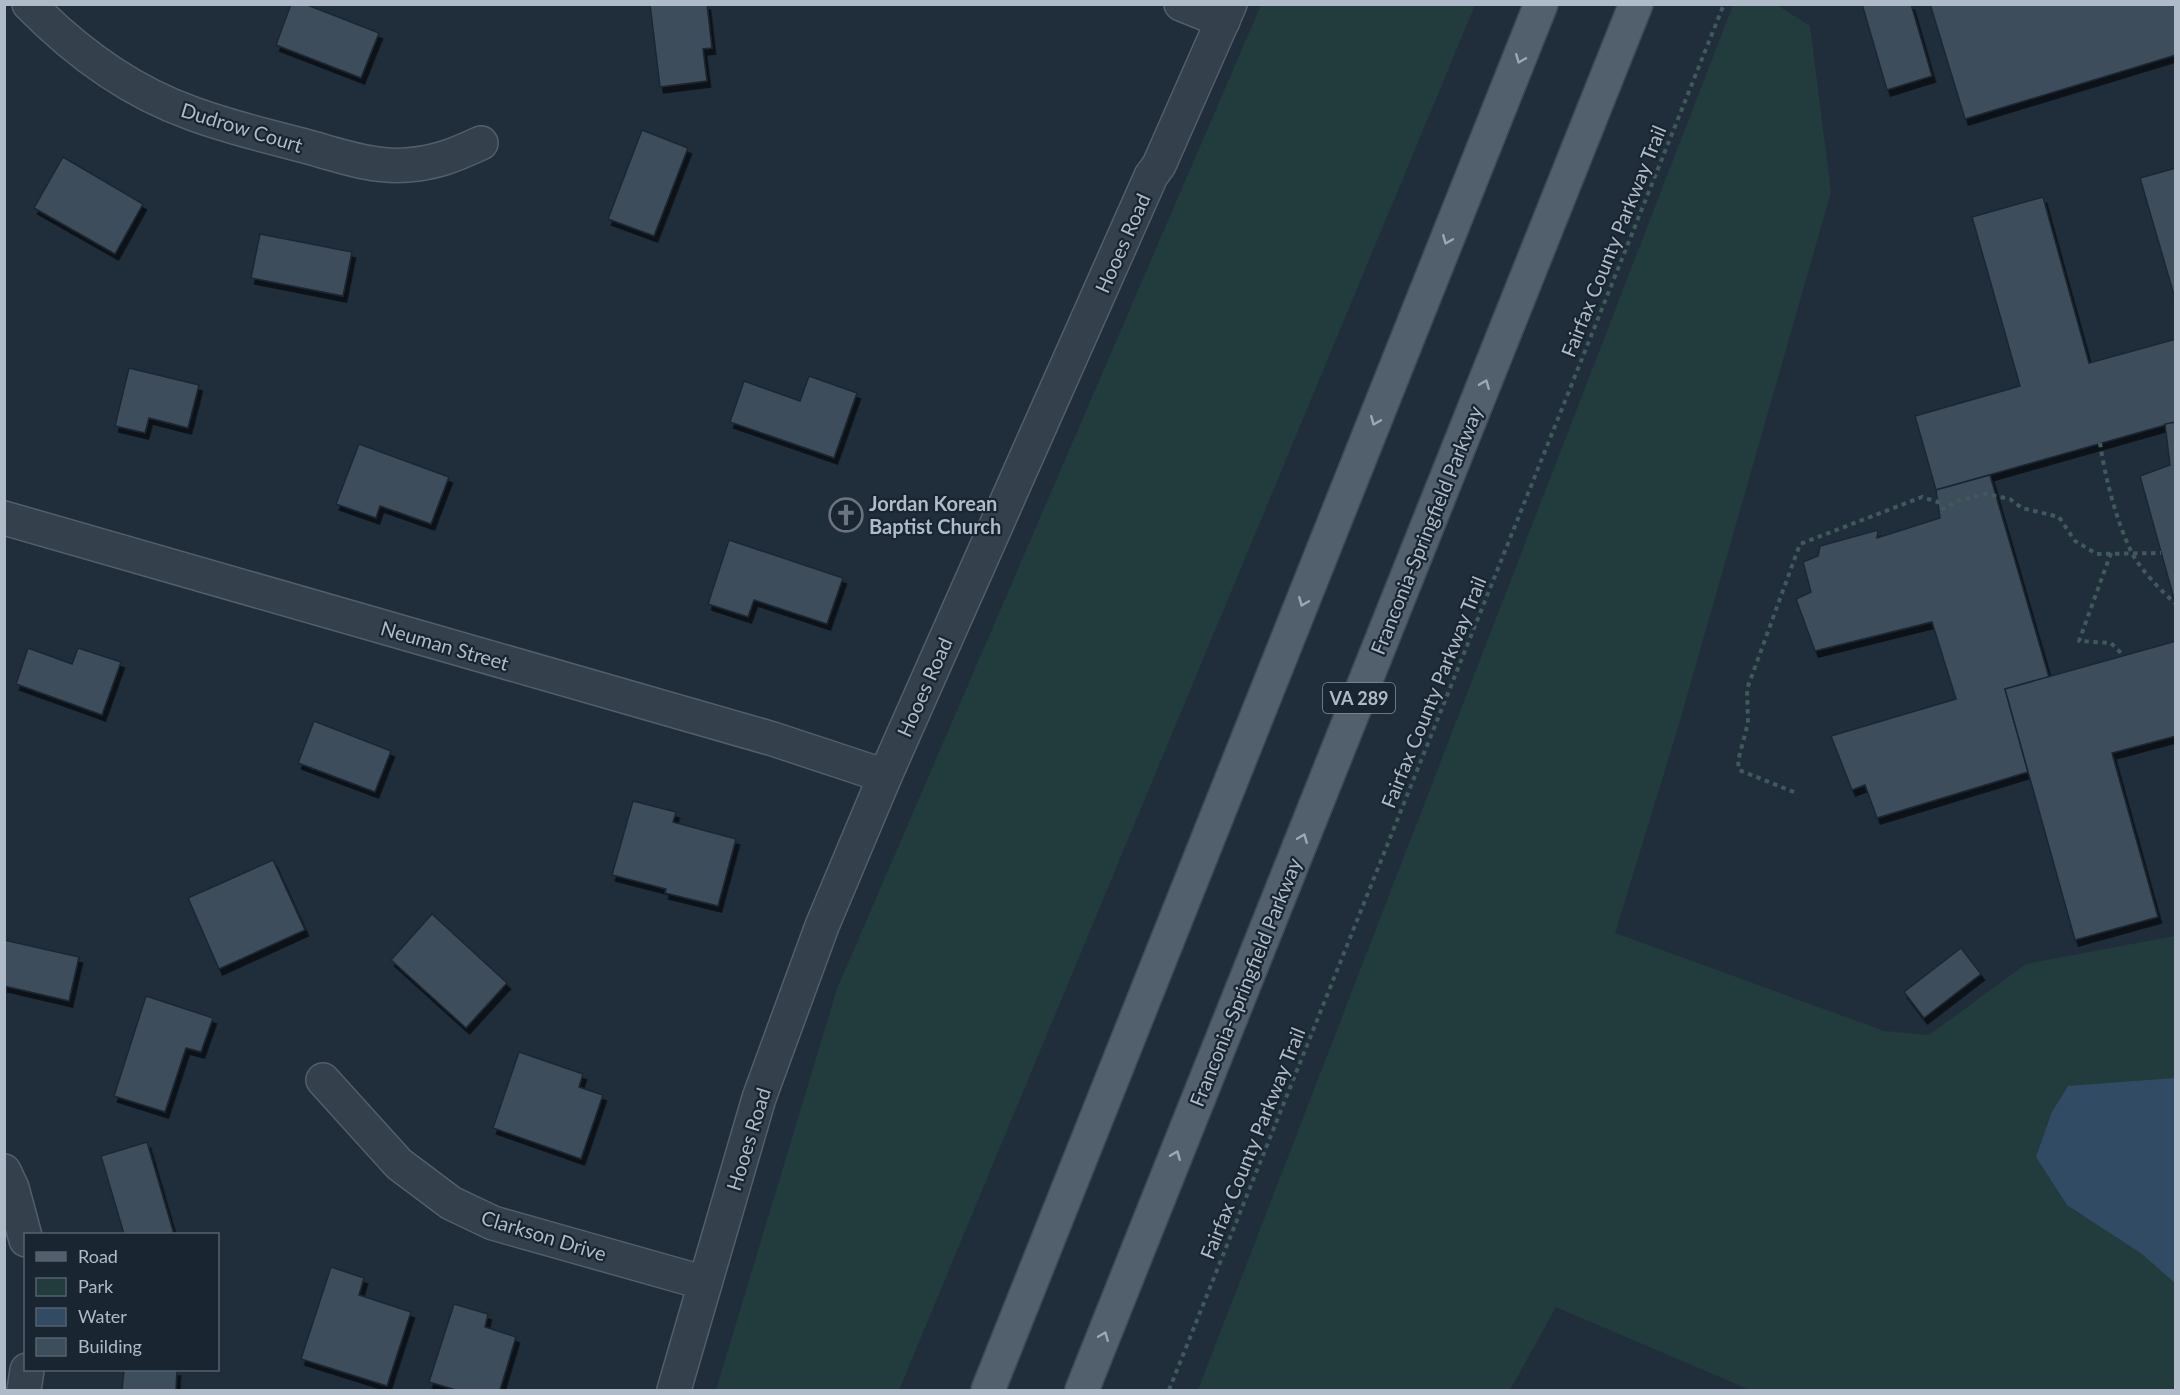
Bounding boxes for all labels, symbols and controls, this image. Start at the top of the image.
one-way arrow [1514,53,1527,64]
street label: Dudrow Court [178,97,306,157]
street label: Fairfax County Parkway Trail [1556,122,1670,360]
street label: Hooes Road [1089,190,1155,296]
one-way arrow [1442,234,1454,245]
one-way arrow [1478,379,1490,390]
street label: Franconia-Springfield Parkway [1365,402,1487,658]
one-way arrow [1370,415,1382,426]
place label: Jordan Korean Baptist Church [869,491,1001,538]
church icon: Jordan Korean Baptist Church [828,497,864,533]
street label: Fairfax County Parkway Trail [1376,573,1490,811]
one-way arrow [1298,596,1310,607]
street label: Neuman Street [378,615,512,675]
street label: Hooes Road [891,634,957,740]
road number: VA 289 [1323,683,1395,713]
one-way arrow [1296,833,1308,844]
street label: Franconia-Springfield Parkway [1184,854,1306,1110]
street label: Fairfax County Parkway Trail [1195,1024,1309,1262]
street label: Hooes Road [721,1085,775,1193]
one-way arrow [1169,1150,1181,1161]
street label: Clarkson Drive [479,1205,609,1265]
legend [24,1233,219,1371]
text: Road [78,1245,118,1267]
text: Park [78,1275,114,1297]
text: Water [78,1305,127,1327]
one-way arrow [1096,1331,1109,1342]
text: Building [78,1335,142,1357]

